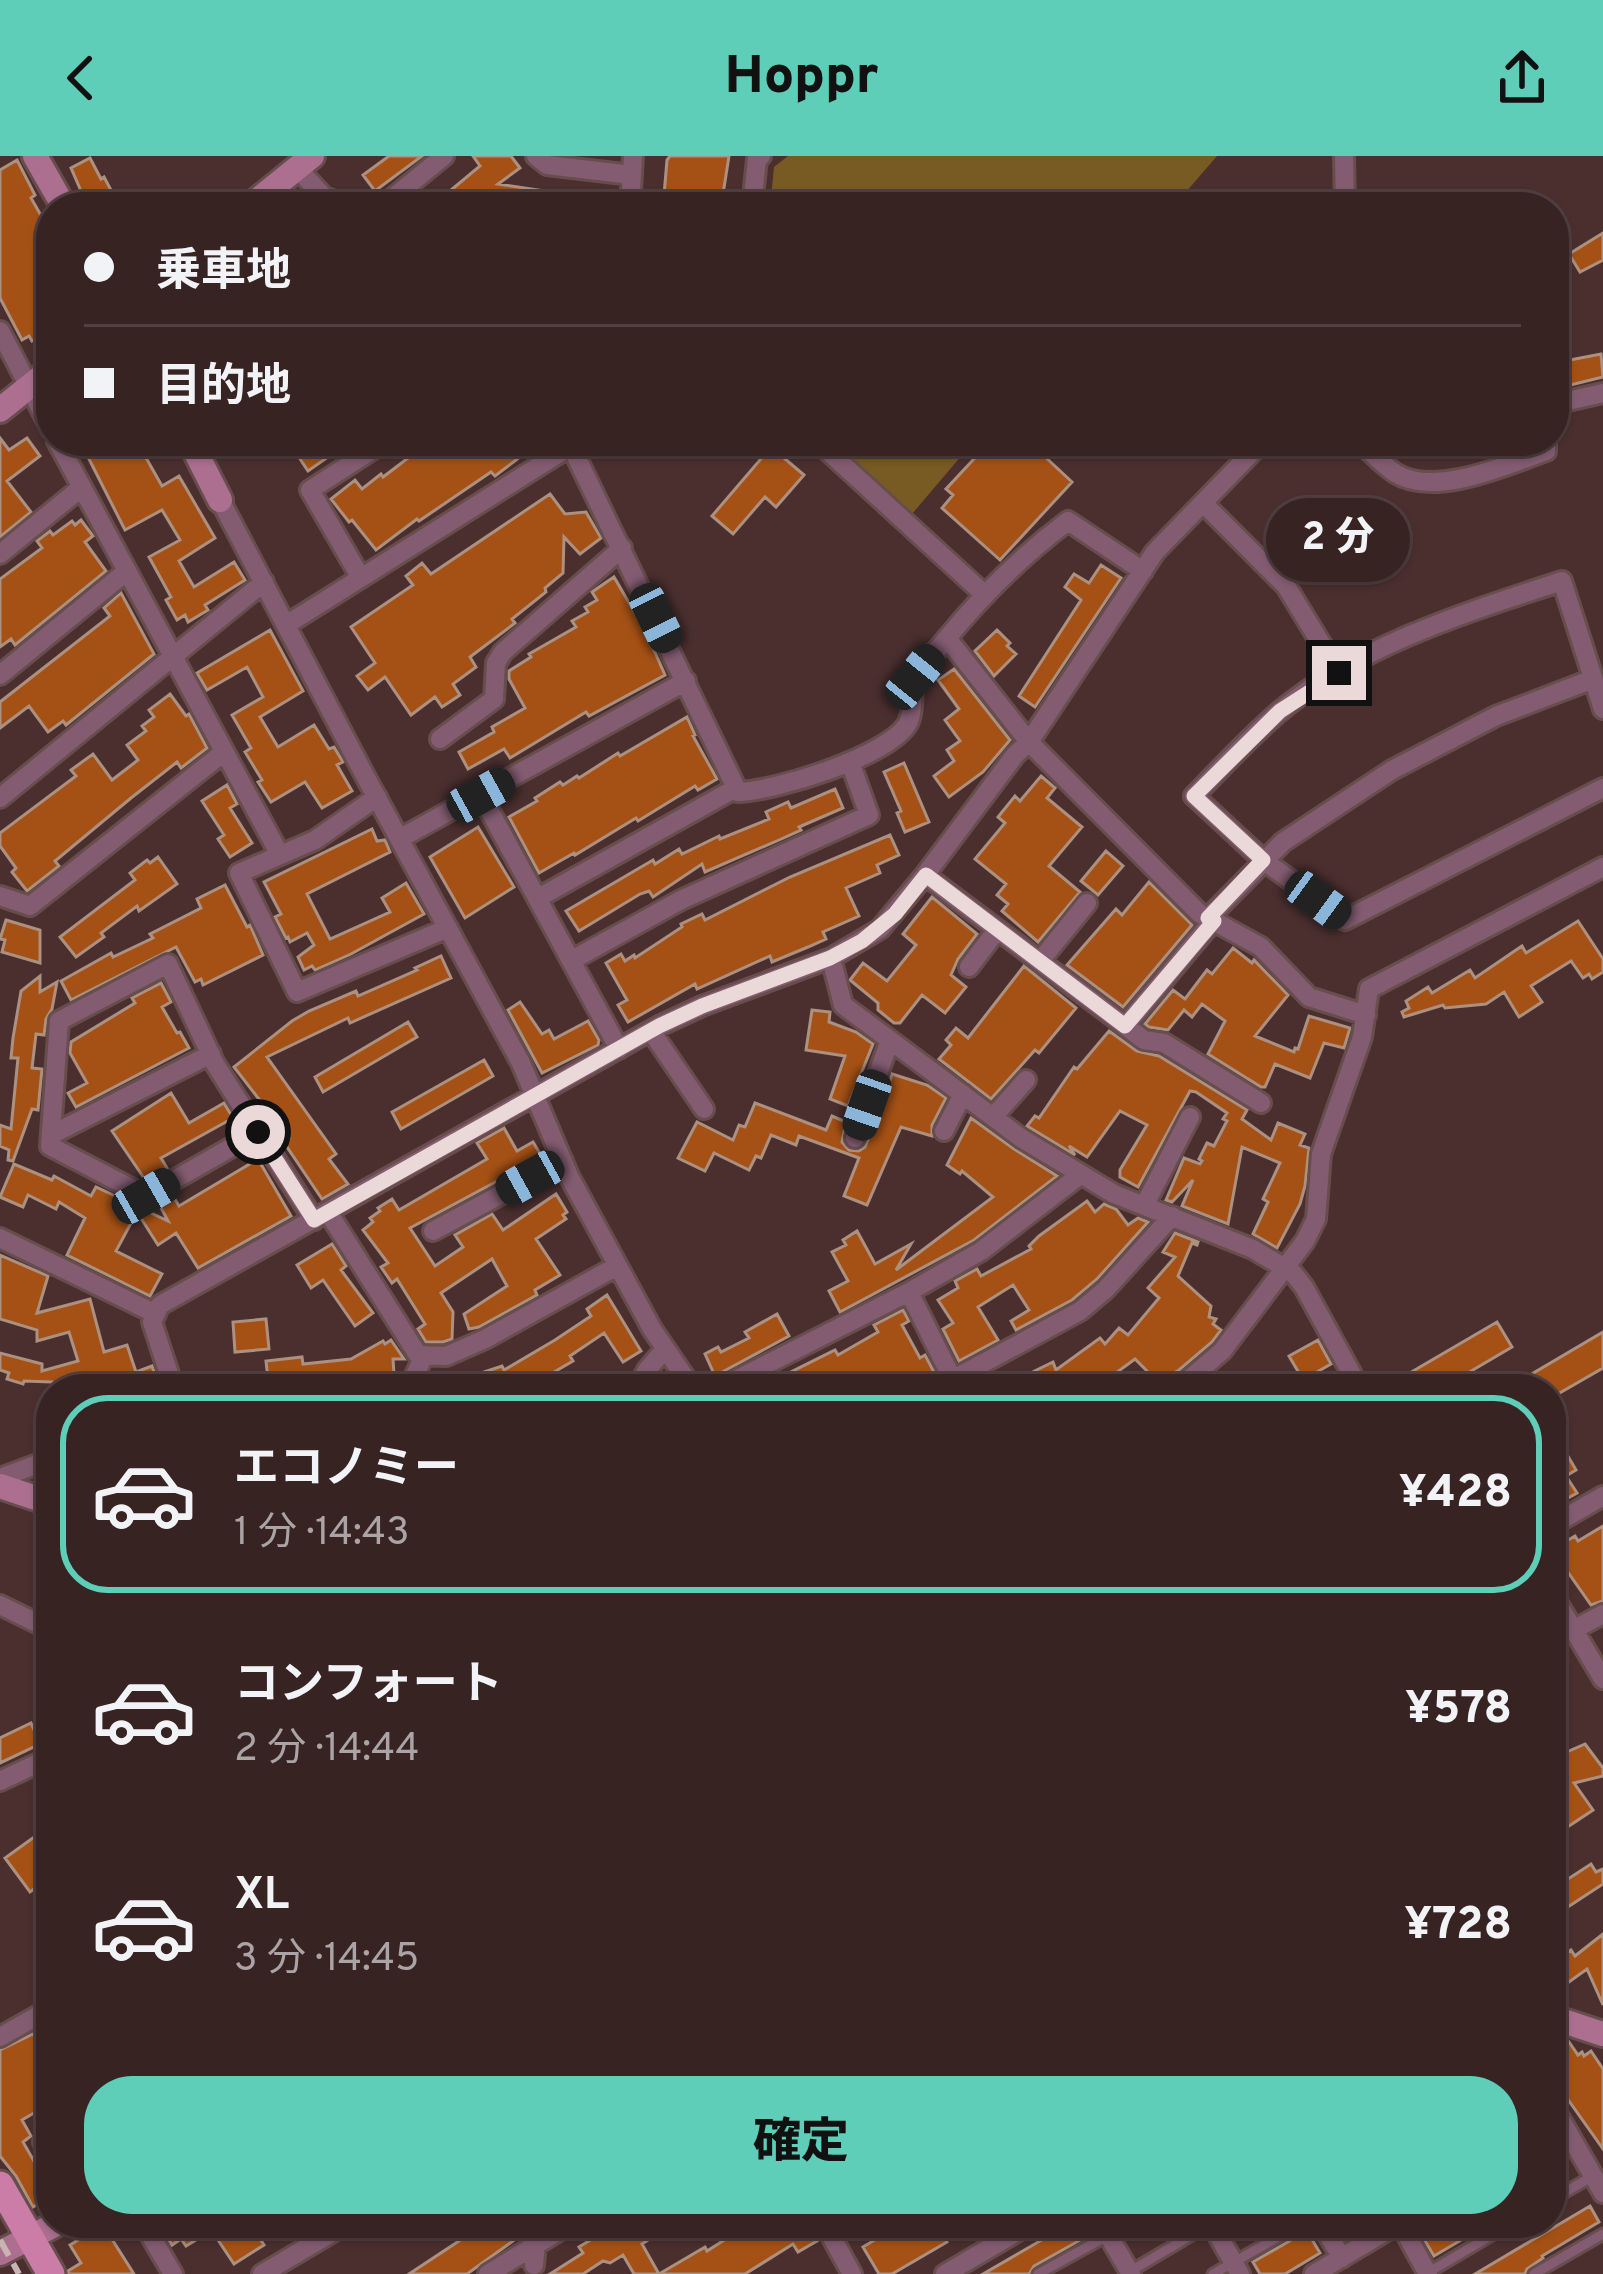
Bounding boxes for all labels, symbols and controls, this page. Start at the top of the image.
text: Hoppr [724,44,879,113]
icon: back [48,45,114,111]
icon: share [1489,45,1555,111]
text: 乗車地 [156,245,291,302]
text: 目的地 [156,360,291,417]
callout: 2 分 [1267,499,1411,583]
text: 2 分 [1302,515,1374,564]
car [624,578,688,658]
car [878,638,952,716]
route end [1312,646,1366,700]
car [441,762,521,828]
car [1278,864,1358,936]
car [838,1065,896,1145]
route start [231,1105,285,1159]
car [490,1145,570,1211]
car [106,1162,186,1230]
icon: car [90,1440,198,1548]
text: エコノミー [234,1442,459,1499]
text: ¥428 [1399,1466,1512,1523]
text: 1 分 · 14:43 [234,1510,410,1559]
icon: car [90,1656,198,1764]
text: コンフォート [234,1658,503,1715]
text: ¥578 [1405,1682,1512,1739]
text: 2 分 · 14:44 [234,1726,420,1775]
text: XL [234,1868,289,1925]
icon: car [90,1872,198,1980]
text: ¥728 [1404,1898,1512,1955]
text: 3 分 · 14:45 [234,1936,419,1985]
button: 確定 [84,2076,1518,2214]

